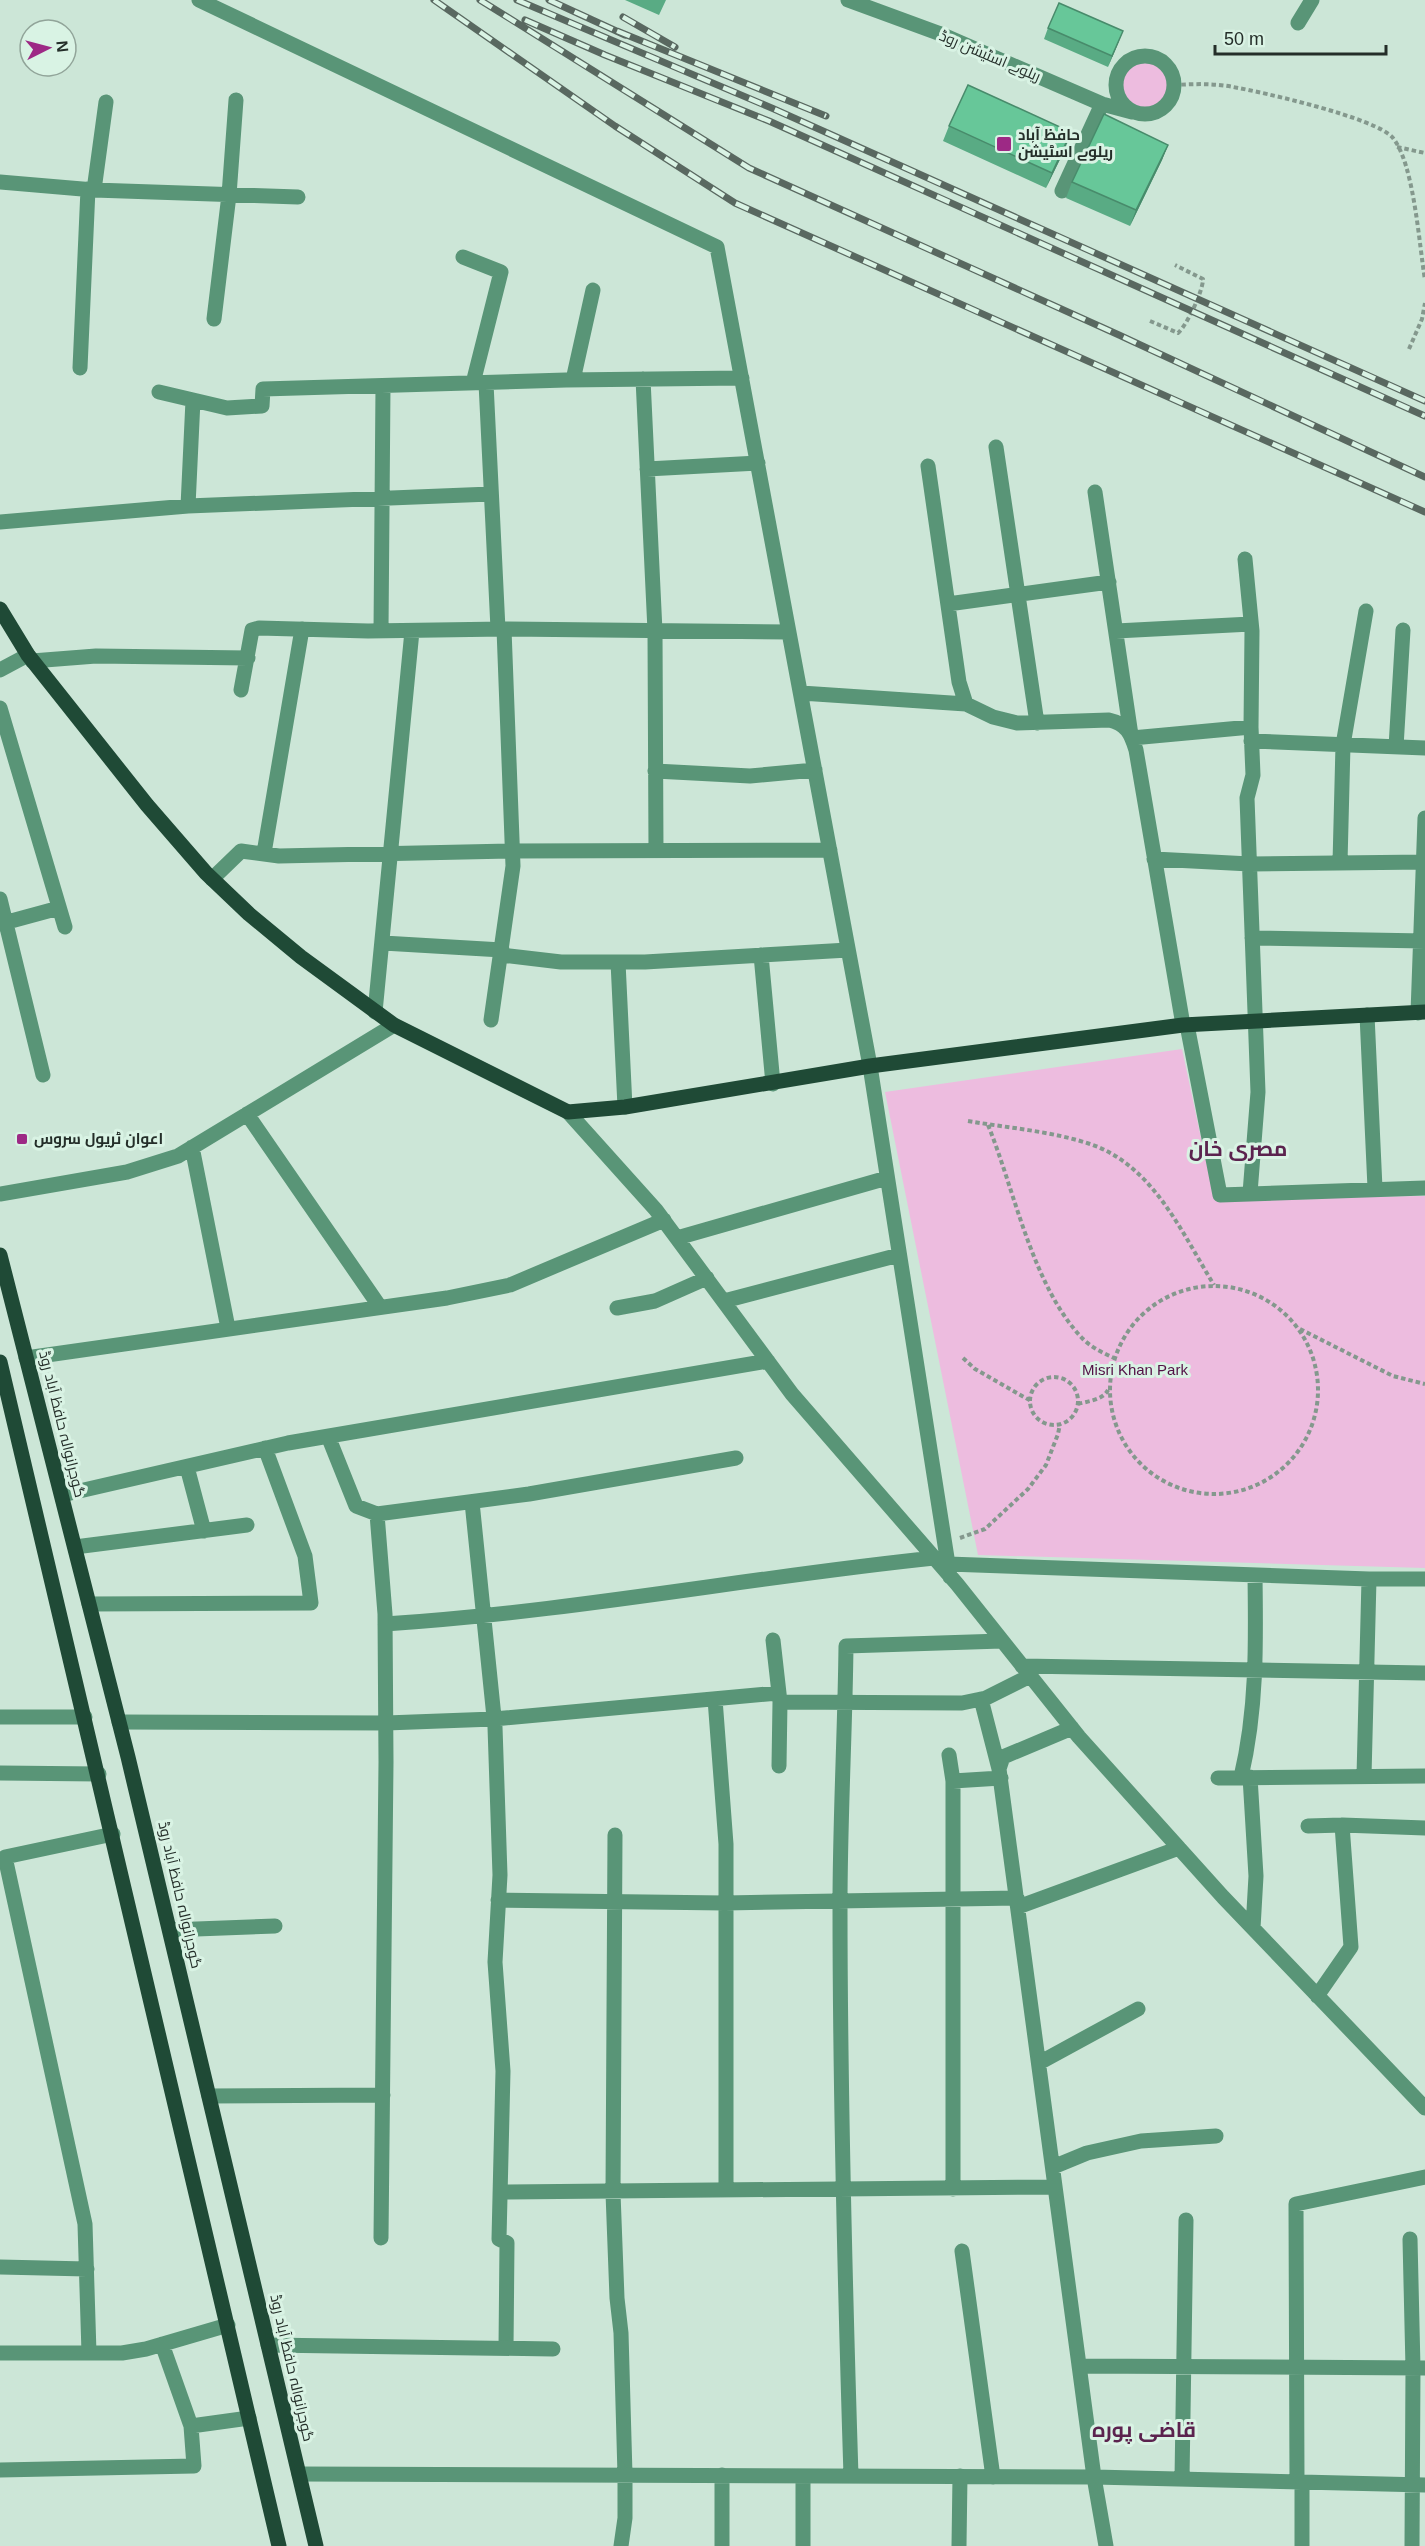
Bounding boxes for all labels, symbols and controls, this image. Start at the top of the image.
north arrow [18,18,78,78]
scale bar [1215,18,1386,56]
street label: ریلوے اسٹیشن روڈ [936,27,1043,86]
text: 50 m [1224,29,1264,49]
text: N [53,40,71,53]
place label: حافظ آباد ریلوے اسٹیشن [1018,126,1113,161]
marker: حافظ آباد ریلوے اسٹیشن [995,135,1013,153]
place label: اعوان ٹریول سروس [34,1130,163,1148]
marker: اعوان ٹریول سروس [15,1132,29,1146]
district label: مصری خان [1189,1137,1287,1161]
street label: گوجرانوالہ حافظ آباد روڈ [35,1349,89,1499]
park label: Misri Khan Park [1082,1361,1188,1378]
street label: گوجرانوالہ حافظ آباد روڈ [154,1820,206,1970]
street label: گوجرانوالہ حافظ آباد روڈ [266,2293,318,2443]
district label: قاضی پورہ [1092,2418,1196,2445]

